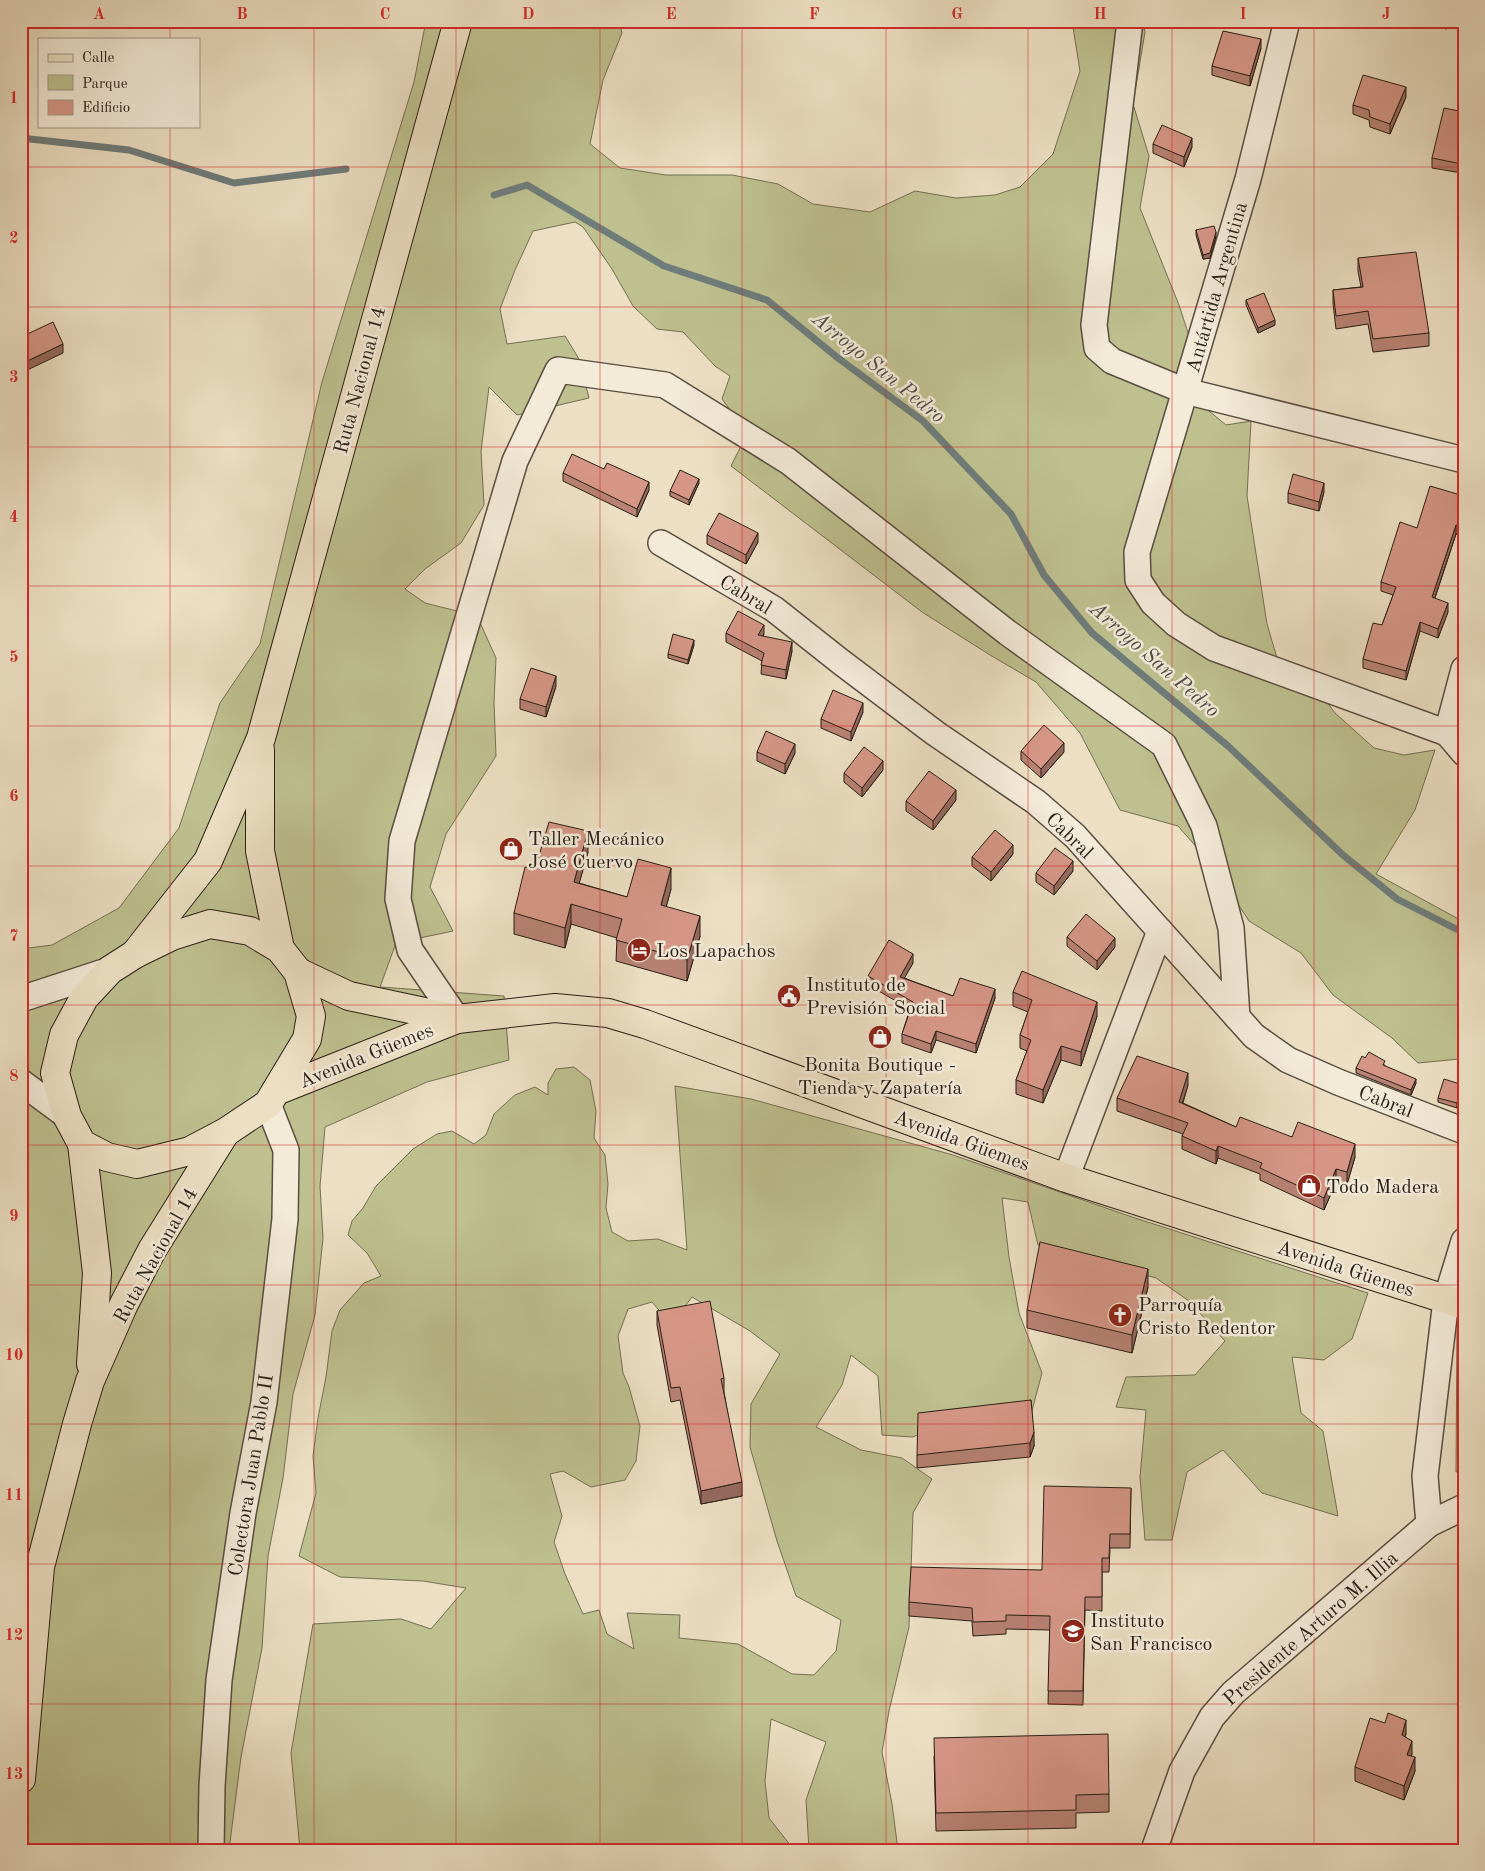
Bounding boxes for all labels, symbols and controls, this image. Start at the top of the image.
text: A [93,7,105,23]
text: B [236,7,248,23]
text: C [380,7,390,23]
text: D [522,7,534,23]
text: E [665,7,677,23]
text: F [809,7,820,23]
text: G [951,7,963,23]
text: H [1093,7,1107,23]
text: I [1239,7,1247,23]
text: J [1382,7,1391,23]
legend [38,38,200,128]
text: Calle [82,51,115,66]
text: Parque [82,77,128,92]
text: 1 [9,91,19,107]
text: Edificio [82,101,130,116]
street label: Antártida Argentina [1184,200,1252,375]
text: 2 [9,231,19,247]
street label: Ruta Nacional 14 [332,305,390,456]
water label: Arroyo San Pedro [807,308,948,428]
text: 3 [9,370,19,386]
text: 4 [9,510,19,526]
street label: Cabral [715,572,775,619]
water label: Arroyo San Pedro [1085,598,1223,722]
text: 5 [9,650,19,666]
text: 6 [9,789,19,805]
street label: Cabral [1041,809,1096,863]
place label: Taller Mecánico José Cuervo [528,830,664,873]
shop icon: Taller Mecánico José Cuervo [498,836,524,862]
text: 7 [9,929,19,945]
hotel icon: Los Lapachos [626,937,652,963]
place label: Los Lapachos [656,942,775,962]
place label: Instituto de Previsión Social [806,976,945,1019]
public building icon: Instituto de Previsión Social [776,983,802,1009]
street label: Avenida Güemes [297,1021,437,1093]
shop icon: Bonita Boutique - Tienda y Zapatería [867,1024,893,1050]
place label: Bonita Boutique - Tienda y Zapatería [798,1056,962,1099]
text: 8 [9,1069,19,1085]
street label: Cabral [1355,1083,1415,1122]
street label: Avenida Güemes [891,1108,1032,1176]
shop icon: Todo Madera [1296,1173,1322,1199]
place label: Todo Madera [1326,1178,1439,1198]
street label: Ruta Nacional 14 [111,1185,202,1327]
text: 9 [9,1209,19,1225]
street label: Avenida Güemes [1274,1238,1416,1302]
place label: Parroquía Cristo Redentor [1138,1296,1275,1339]
church icon: Parroquía Cristo Redentor [1107,1302,1133,1328]
text: 10 [5,1348,23,1364]
street label: Colectora Juan Pablo II [226,1373,278,1578]
text: 11 [5,1488,23,1504]
street label: Presidente Arturo M. Illia [1220,1548,1403,1711]
place label: Instituto San Francisco [1090,1612,1213,1655]
school or university icon: Instituto San Francisco [1060,1618,1086,1644]
text: 12 [5,1628,23,1644]
text: 13 [5,1767,23,1783]

